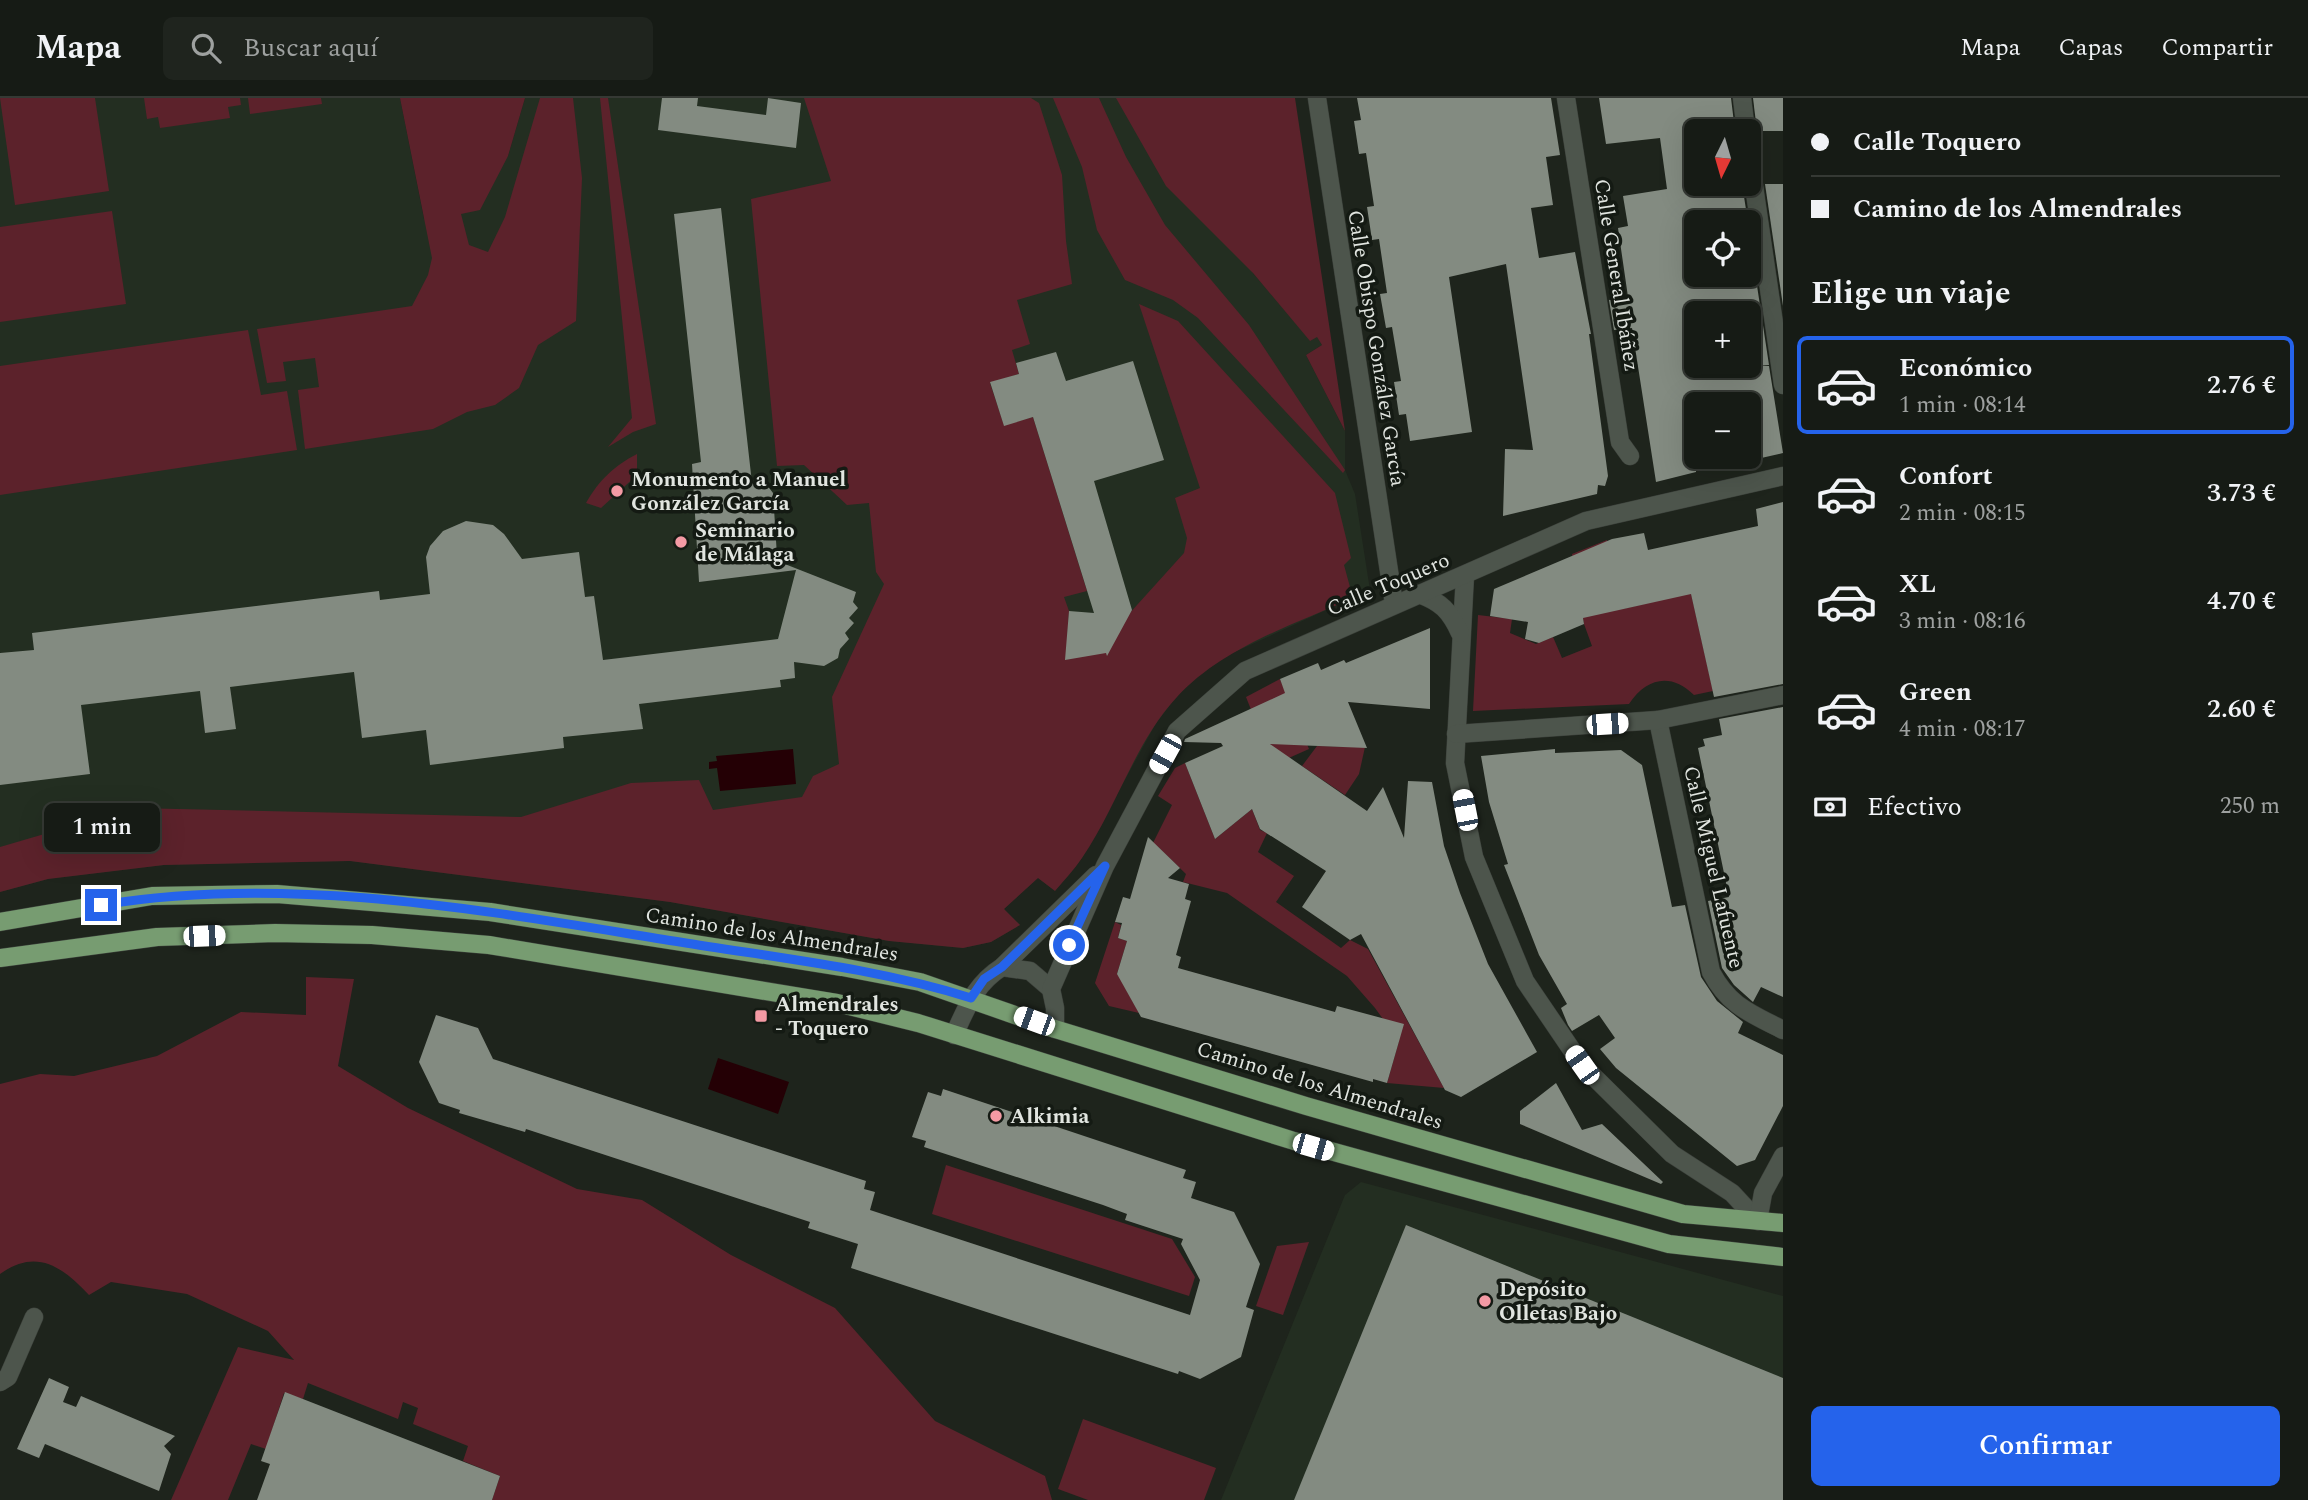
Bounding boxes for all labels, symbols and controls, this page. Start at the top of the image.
search box [163,17,653,80]
text: Mapa [35,23,121,73]
text: Buscar aquí [243,28,378,68]
icon: search [187,29,225,67]
text: Mapa [1960,30,2020,66]
text: Capas [2058,30,2123,66]
text: Compartir [2161,30,2273,66]
north arrow [1684,119,1760,196]
map controls [1684,119,1761,469]
text: Calle Toquero [1853,122,2021,162]
street label: Calle General Ibáñez [1585,176,1647,374]
text: Camino de los Almendrales [1853,189,2182,229]
street label: Calle Obispo González García [1338,208,1414,489]
button: locate [1684,210,1761,287]
text: Elige un viaje [1811,269,2011,318]
button: + [1684,301,1761,378]
text: Económico [1899,348,2032,388]
icon: car [1815,354,1878,417]
text: 2.76 € [2207,365,2276,405]
text: 1 min · 08:14 [1899,388,2026,423]
button: − [1684,392,1761,469]
text: Confort [1899,456,1993,496]
icon: car [1815,462,1878,525]
place label: Monumento a Manuel González García [631,464,846,520]
text: 3.73 € [2207,473,2276,513]
marker: Monumento a Manuel González García [609,483,625,499]
text: 2 min · 08:15 [1899,496,2026,531]
place label: Seminario de Málaga [695,515,795,571]
marker: Seminario de Málaga [673,534,689,550]
street label: Calle Toquero [1322,545,1455,625]
text: XL [1899,564,1936,604]
icon: car [1815,570,1878,633]
text: 4.70 € [2207,581,2276,621]
text: 3 min · 08:16 [1899,604,2026,639]
text: Green [1899,672,1972,712]
icon: car [1815,678,1878,741]
text: 2.60 € [2207,689,2276,729]
car [1586,712,1629,736]
text: 4 min · 08:17 [1899,712,2026,747]
car [1146,731,1185,777]
street label: Calle Miguel Lafuente [1674,763,1752,972]
car [1451,787,1480,833]
text: Efectivo [1867,787,1962,827]
icon: cash [1811,788,1849,826]
text: 250 m [2220,789,2280,824]
callout: 1 min [43,804,159,852]
text: 1 min [72,810,132,845]
route end [85,889,117,921]
street label: Camino de los Almendrales [643,899,901,971]
car [183,925,226,947]
route start [1053,929,1085,961]
place label: Almendrales - Toquero [775,989,899,1045]
car [1011,1004,1058,1038]
marker: Almendrales - Toquero [753,1008,769,1024]
street label: Camino de los Almendrales [1193,1033,1447,1139]
car [1562,1042,1603,1088]
place label: Alkimia [1010,1101,1089,1133]
marker: Alkimia [988,1108,1004,1124]
car [1290,1131,1337,1163]
place label: Depósito Olletas Bajo [1499,1274,1617,1330]
marker: Depósito Olletas Bajo [1477,1293,1493,1309]
button: Confirmar [1811,1406,2280,1486]

